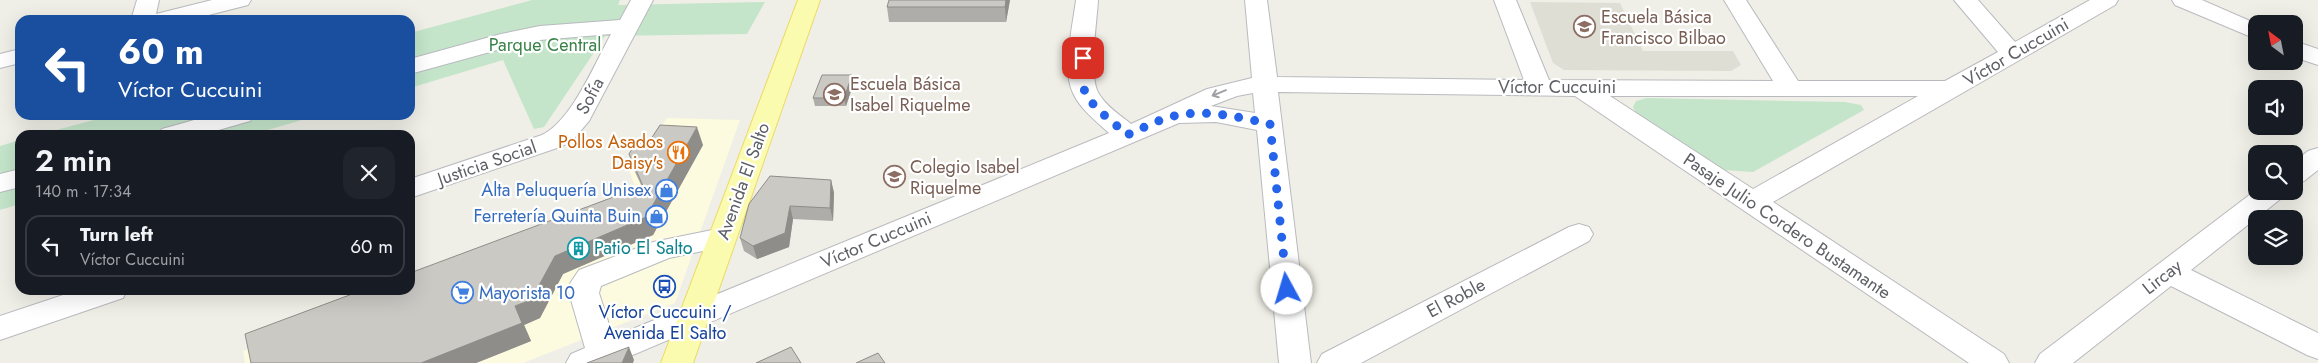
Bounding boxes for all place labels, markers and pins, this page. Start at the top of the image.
place label: Escuela Básica Francisco Bilbao [1601,4,1726,51]
school or university icon: Escuela Básica Francisco Bilbao [1573,15,1597,39]
pin [1062,37,1104,79]
place label: Escuela Básica Isabel Riquelme [850,71,971,118]
school or university icon: Escuela Básica Isabel Riquelme [822,82,846,106]
place label: Pollos Asados Daisy's [558,129,663,176]
restaurant icon: Pollos Asados Daisy's [667,140,691,164]
place label: Colegio Isabel Riquelme [910,154,1020,201]
school or university icon: Colegio Isabel Riquelme [882,165,906,189]
place label: Alta Peluquería Unisex [481,177,651,203]
shop icon: Alta Peluquería Unisex [655,178,679,202]
place label: Ferretería Quinta Buin [474,203,641,229]
shop icon: Ferretería Quinta Buin [645,204,669,228]
place label: Patio El Salto [594,235,693,261]
building icon: Patio El Salto [566,236,590,260]
bus stop icon: Víctor Cuccuini / Avenida El Salto [653,275,677,299]
place label: Mayorista 10 [479,280,575,306]
supermarket icon: Mayorista 10 [451,281,475,305]
place label: Víctor Cuccuini / Avenida El Salto [599,299,731,346]

